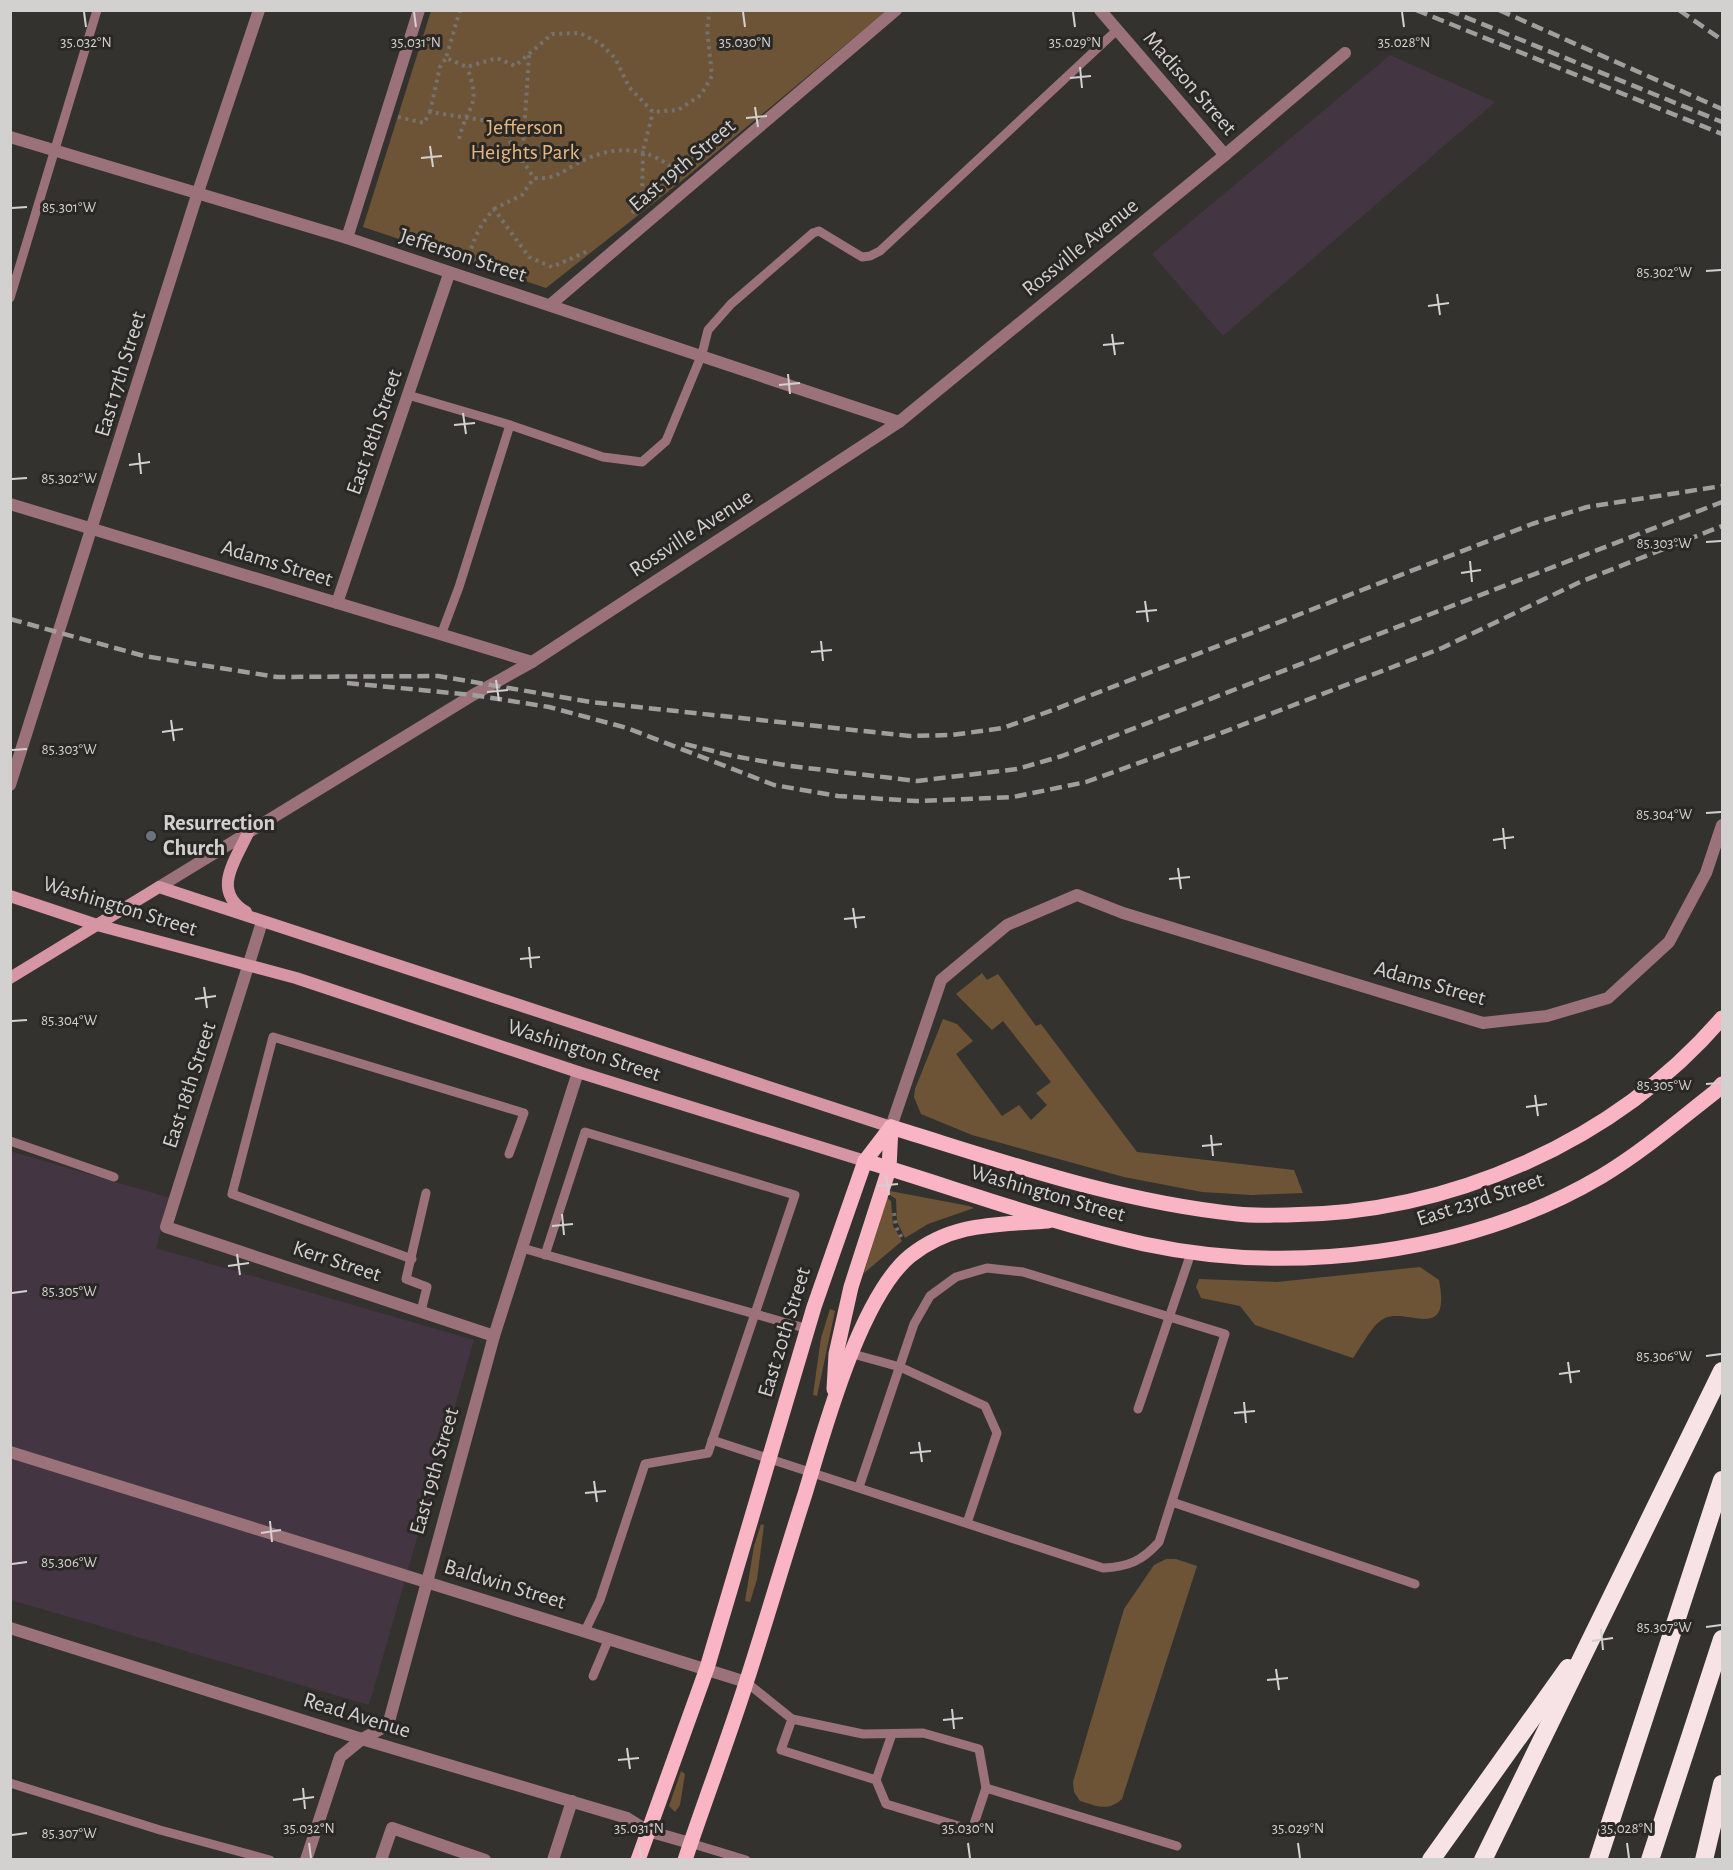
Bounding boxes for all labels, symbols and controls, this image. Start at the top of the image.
street label: Madison Street [1139,27,1241,139]
text: 35.032°N [60,35,112,50]
text: 35.031°N [391,35,441,50]
text: 35.030°N [719,35,771,50]
text: 35.029°N [1049,35,1101,50]
text: 35.028°N [1378,35,1430,50]
street label: East 19th Street [625,115,739,215]
park label: Jefferson Heights Park [471,116,580,163]
street label: Rossville Avenue [1018,194,1142,300]
text: 85.301°W [42,200,97,215]
street label: Jefferson Street [397,224,529,286]
text: 85.302°W [1636,265,1692,280]
street label: East 17th Street [91,309,149,439]
street label: East 18th Street [342,366,406,498]
text: 85.302°W [41,471,97,486]
street label: Rossville Avenue [626,485,756,581]
street label: Adams Street [219,536,335,590]
text: 85.303°W [1636,536,1692,551]
text: 85.303°W [41,742,97,757]
text: 85.304°W [1636,807,1693,822]
place label: Resurrection Church [163,812,275,859]
marker: Resurrection Church [144,829,158,843]
street label: Washington Street [40,872,200,940]
street label: Adams Street [1372,957,1488,1009]
text: 85.304°W [41,1013,98,1028]
street label: Washington Street [505,1015,663,1085]
street label: East 18th Street [158,1019,220,1151]
text: 85.305°W [1636,1078,1692,1093]
street label: Washington Street [968,1160,1128,1226]
street label: East 23rd Street [1414,1168,1546,1230]
street label: Kerr Street [290,1236,384,1286]
street label: East 20th Street [754,1264,814,1400]
text: 85.305°W [41,1284,97,1299]
text: 85.306°W [1636,1349,1693,1364]
street label: East 19th Street [405,1405,463,1537]
text: 85.306°W [41,1555,98,1570]
street label: Baldwin Street [442,1555,568,1613]
text: 85.307°W [1636,1620,1692,1635]
street label: Read Avenue [301,1688,413,1742]
text: 35.032°N [283,1821,335,1836]
text: 35.031°N [614,1821,664,1836]
text: 35.030°N [942,1821,994,1836]
text: 35.029°N [1272,1821,1324,1836]
text: 35.028°N [1601,1821,1653,1836]
text: 85.307°W [41,1826,97,1841]

